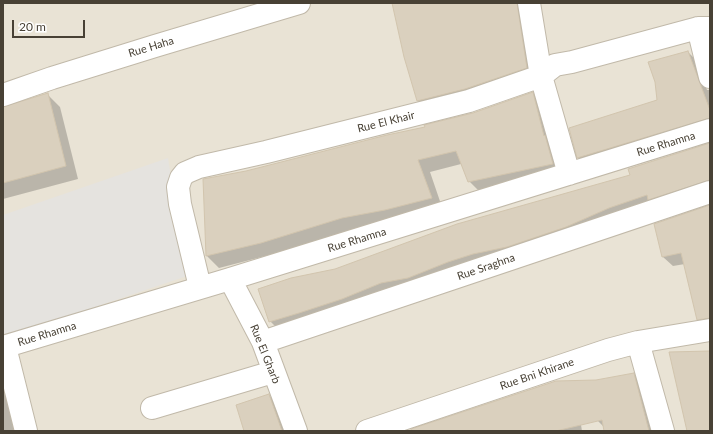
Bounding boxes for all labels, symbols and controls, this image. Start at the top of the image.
scale bar [14,12,87,38]
text: 20 m [19,19,46,34]
street label: Rue Haha [127,34,175,60]
street label: Rue El Khair [356,108,416,136]
street label: Rue Rhamna [635,129,697,159]
street label: Rue Rhamna [326,225,388,255]
street label: Rue Sraghna [455,251,517,283]
street label: Rue Rhamna [16,319,78,349]
street label: Rue El Gharb [247,322,283,386]
street label: Rue Bni Khirane [498,355,576,393]

